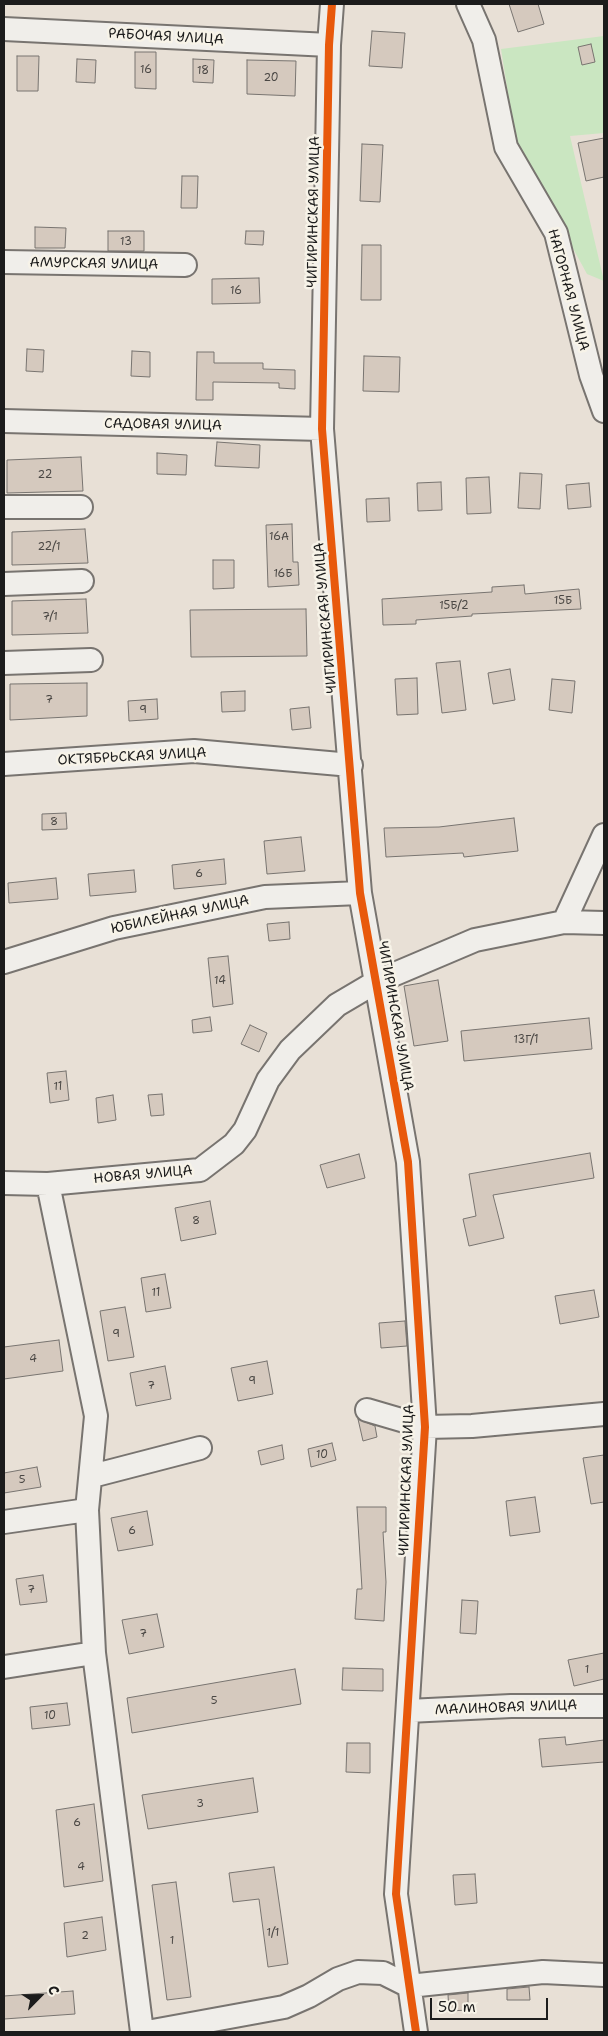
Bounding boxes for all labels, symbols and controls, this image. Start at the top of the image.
street label: РАБОЧАЯ УЛИЦА [108,26,224,48]
house number: 16 [140,63,152,77]
house number: 18 [197,64,209,78]
house number: 20 [263,71,279,85]
street label: ЧИГИРИНСКАЯ УЛИЦА [304,136,324,288]
street label: НАГОРНАЯ УЛИЦА [544,227,592,353]
house number: 13 [120,235,132,249]
street label: АМУРСКАЯ УЛИЦА [30,254,158,274]
house number: 16 [230,284,242,298]
street label: САДОВАЯ УЛИЦА [104,416,222,434]
house number: 22 [38,468,52,482]
house number: 16А [269,530,289,544]
house number: 22/1 [37,540,61,554]
street label: ЧИГИРИНСКАЯ УЛИЦА [311,542,341,694]
house number: 16Б [273,567,293,581]
house number: 15Б [554,594,572,608]
house number: 15Б/2 [439,599,469,613]
house number: 7/1 [42,610,58,624]
house number: 7 [45,693,53,707]
house number: 9 [139,703,147,717]
street label: ОКТЯБРЬСКАЯ УЛИЦА [57,745,207,769]
house number: 8 [50,815,58,829]
house number: 6 [195,867,203,881]
street label: ЮБИЛЕЙНАЯ УЛИЦА [109,892,251,938]
street label: ЧИГИРИНСКАЯ УЛИЦА [374,940,416,1092]
house number: 14 [214,974,226,988]
house number: 13Г/1 [513,1033,539,1047]
house number: 11 [54,1080,62,1094]
street label: НОВАЯ УЛИЦА [93,1162,193,1188]
house number: 8 [192,1214,200,1228]
house number: 11 [152,1286,160,1300]
house number: 9 [112,1327,120,1341]
house number: 4 [29,1352,37,1366]
house number: 9 [248,1374,256,1388]
house number: 7 [147,1379,155,1393]
street label: ЧИГИРИНСКАЯ УЛИЦА [396,1404,418,1556]
house number: 10 [316,1448,328,1462]
house number: 5 [19,1473,25,1487]
house number: 6 [128,1524,136,1538]
house number: 7 [27,1583,35,1597]
house number: 7 [139,1627,147,1641]
house number: 1 [585,1663,589,1677]
house number: 5 [211,1694,217,1708]
street label: МАЛИНОВАЯ УЛИЦА [434,1697,578,1719]
house number: 10 [44,1709,56,1723]
house number: 3 [196,1797,204,1811]
house number: 6 [73,1816,81,1830]
house number: 4 [77,1860,85,1874]
house number: 1/1 [267,1926,279,1940]
house number: 2 [81,1929,89,1943]
house number: 1 [170,1934,174,1948]
north arrow [15,1971,65,2021]
text: С [44,1983,64,1998]
scale bar [433,1988,550,2020]
text: 50 m [438,1997,476,2017]

